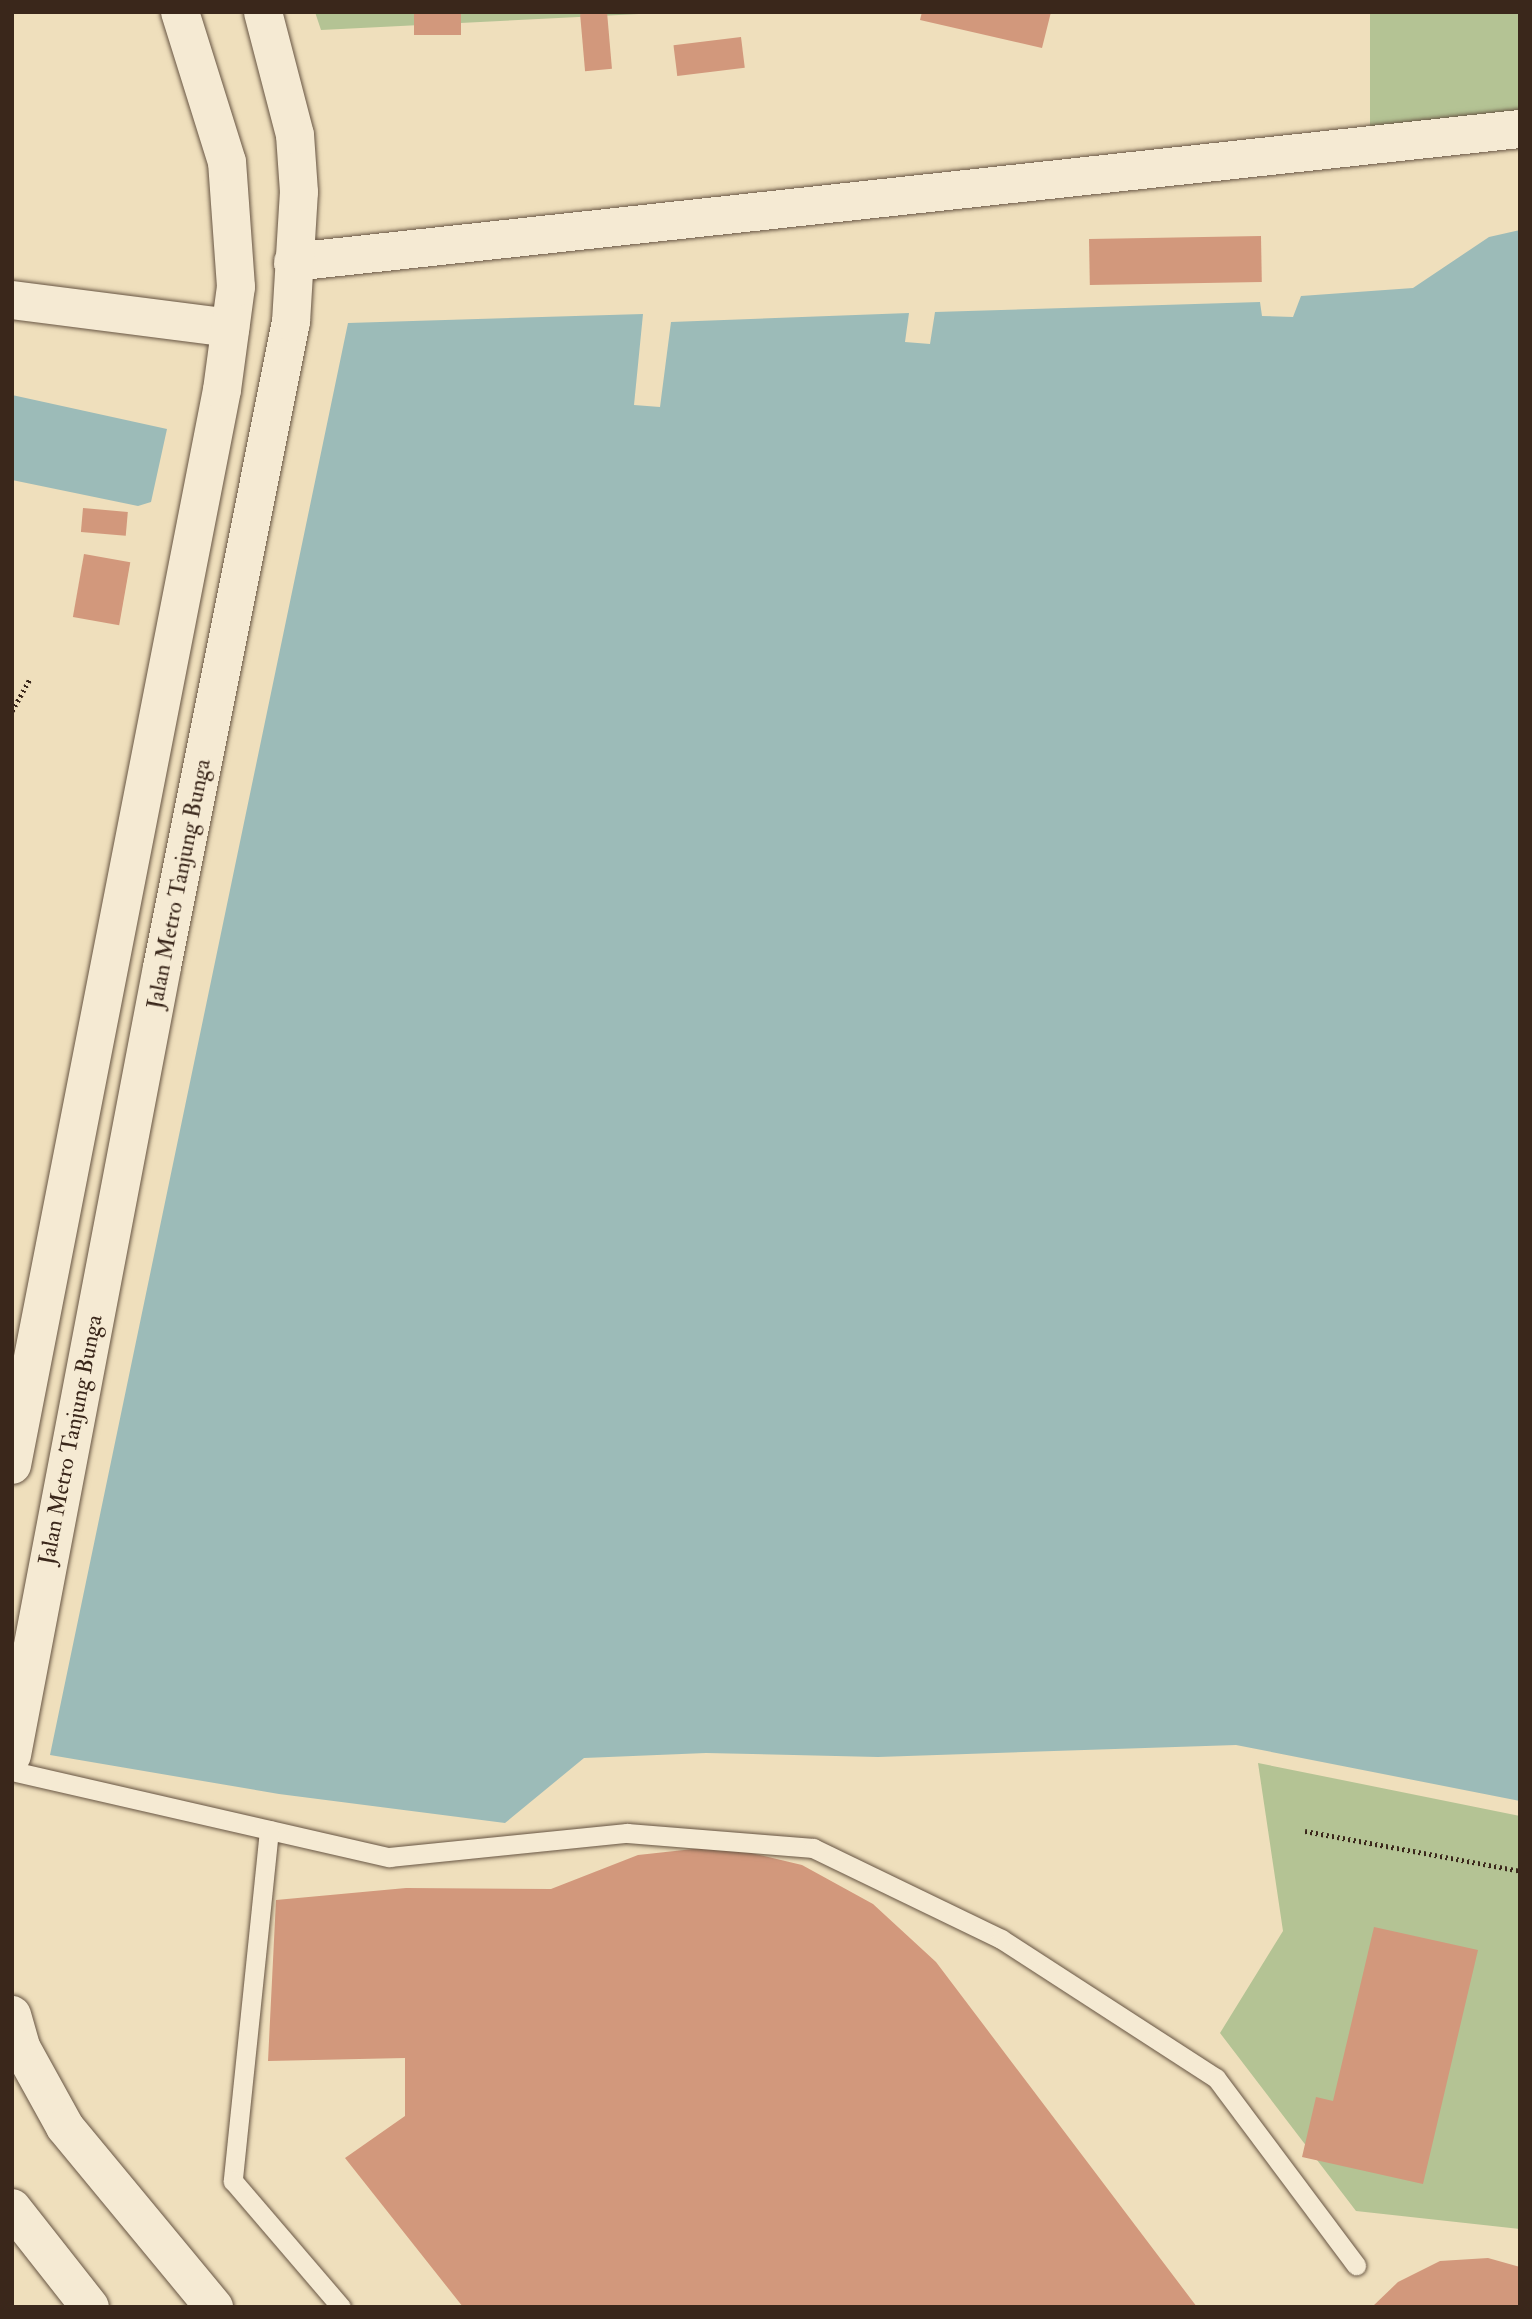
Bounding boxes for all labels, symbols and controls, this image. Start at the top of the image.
street label: Jalan Metro Tanjung Bunga [141,757,217,1011]
street label: Jalan Metro Tanjung Bunga [33,1313,109,1567]

